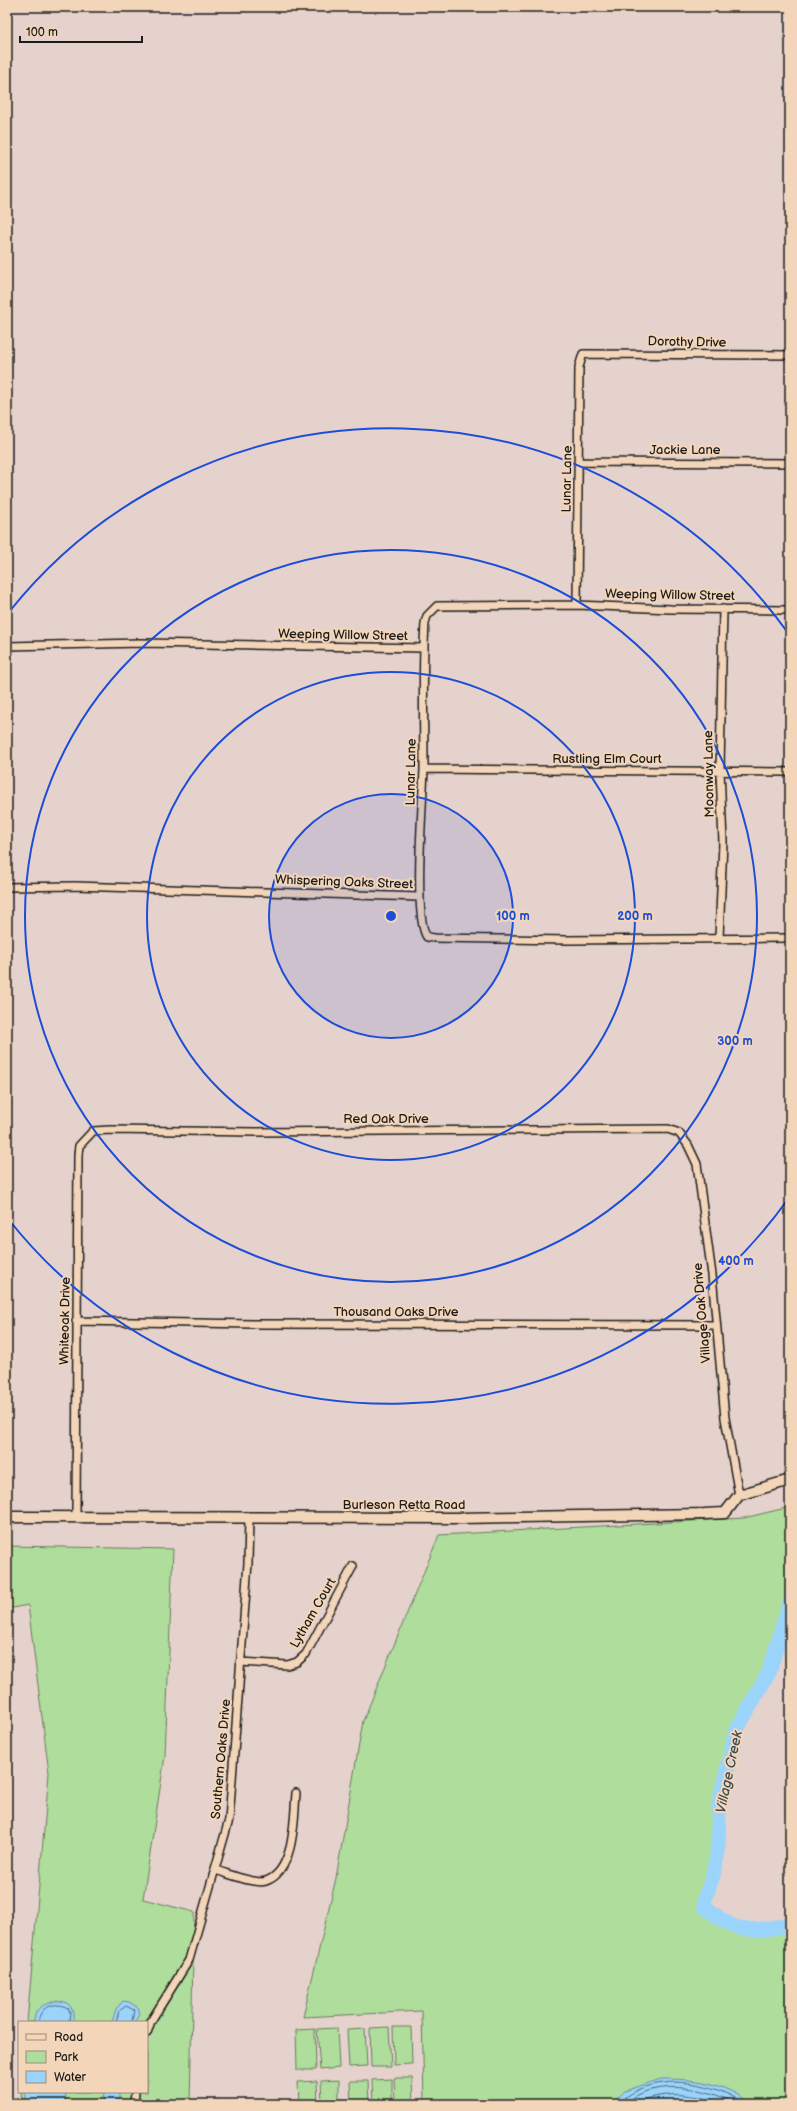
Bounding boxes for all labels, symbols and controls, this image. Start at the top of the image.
scale bar [20,18,142,44]
text: 100 m [26,25,58,40]
street label: Dorothy Drive [648,333,727,351]
street label: Jackie Lane [650,442,721,458]
street label: Lunar Lane [558,445,576,513]
street label: Weeping Willow Street [605,586,735,604]
street label: Weeping Willow Street [278,626,408,644]
street label: Moonway Lane [700,730,718,818]
street label: Lunar Lane [402,738,420,806]
street label: Rustling Elm Court [552,751,662,767]
street label: Whispering Oaks Street [275,872,413,892]
centre of rings [384,909,398,923]
text: 100 m [496,909,530,924]
text: 200 m [617,909,653,924]
text: 300 m [717,1034,753,1049]
street label: Red Oak Drive [343,1111,429,1127]
text: 400 m [718,1254,754,1269]
street label: Village Oak Drive [690,1262,714,1364]
street label: Whiteoak Drive [56,1277,74,1365]
street label: Thousand Oaks Drive [333,1304,459,1320]
street label: Burleson Retta Road [343,1497,465,1513]
street label: Lytham Court [287,1575,339,1651]
street label: Southern Oaks Drive [208,1698,234,1820]
water label: Village Creek [712,1728,746,1815]
legend [18,2021,148,2093]
text: Road [54,2030,83,2045]
text: Park [54,2050,78,2065]
text: Water [54,2070,86,2085]

